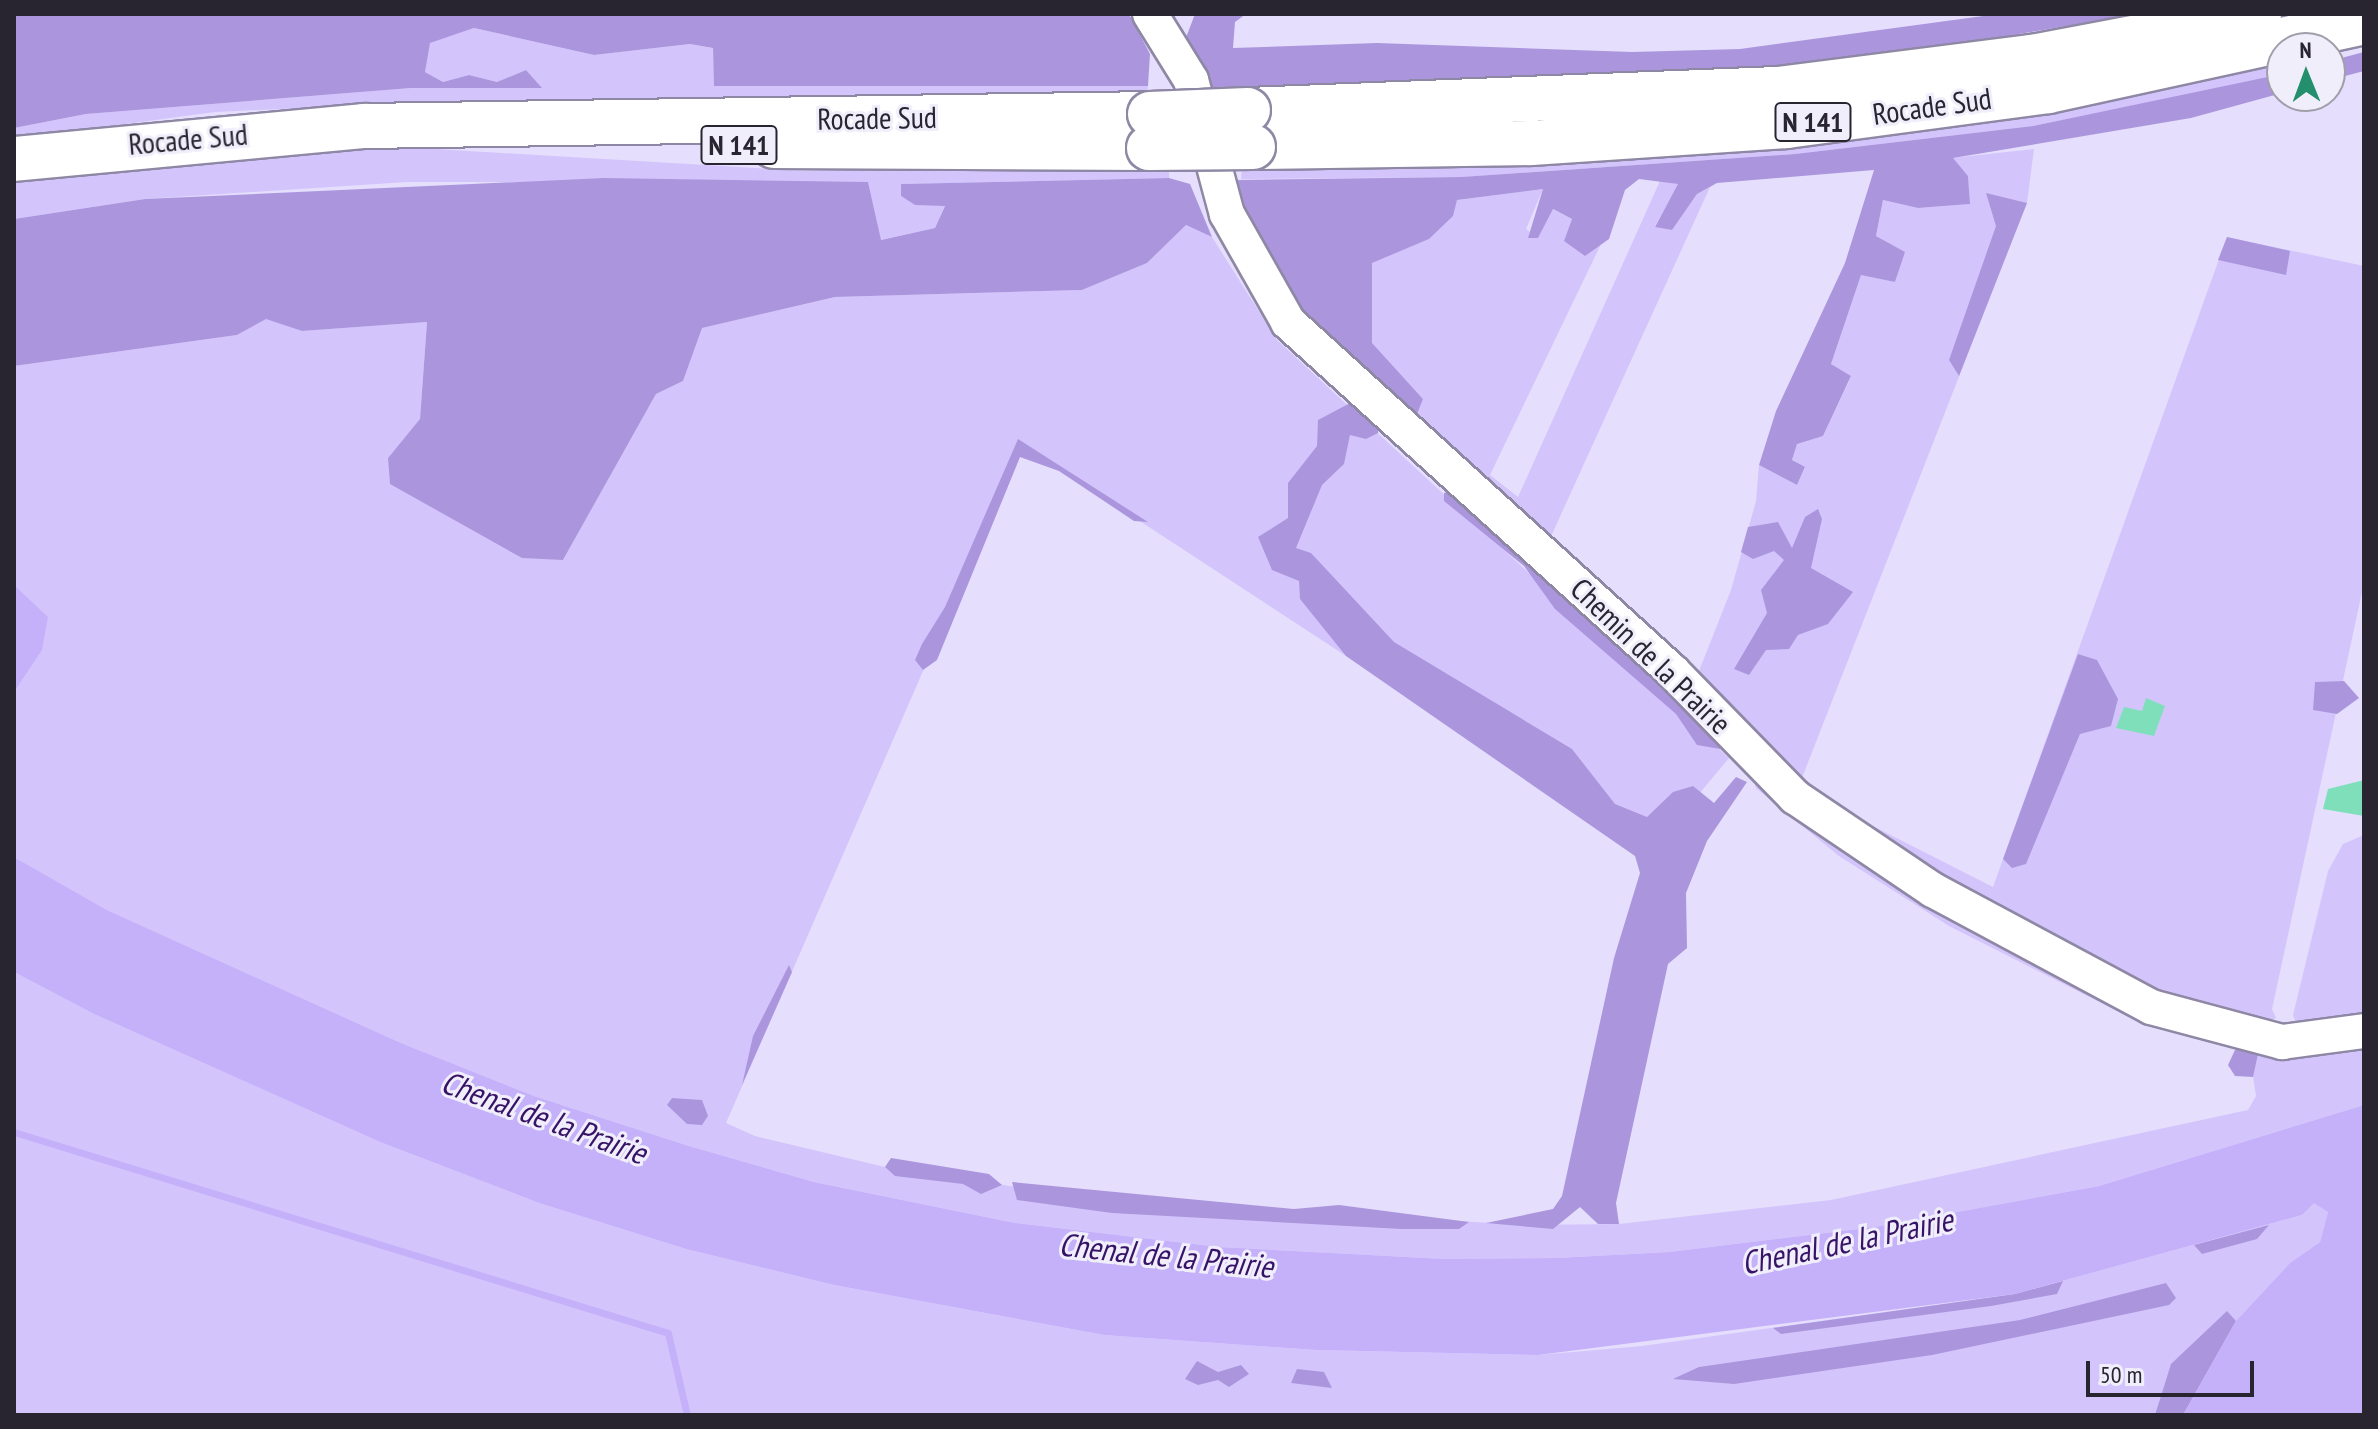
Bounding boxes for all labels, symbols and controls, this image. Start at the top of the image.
north arrow [2266,32,2346,112]
text: N [2299,36,2312,64]
street label: Rocade Sud [1870,80,1994,132]
road number: N 141 [1773,98,1853,146]
street label: Rocade Sud [817,99,937,137]
street label: Rocade Sud [127,116,249,162]
road number: N 141 [699,121,779,169]
street label: Chemin de la Prairie [1563,571,1739,741]
water label: Chenal de la Prairie [436,1062,652,1172]
water label: Chenal de la Prairie [1738,1200,1956,1282]
water label: Chenal de la Prairie [1057,1225,1275,1285]
scale bar [2090,1345,2258,1395]
text: 50 m [2100,1359,2142,1390]

